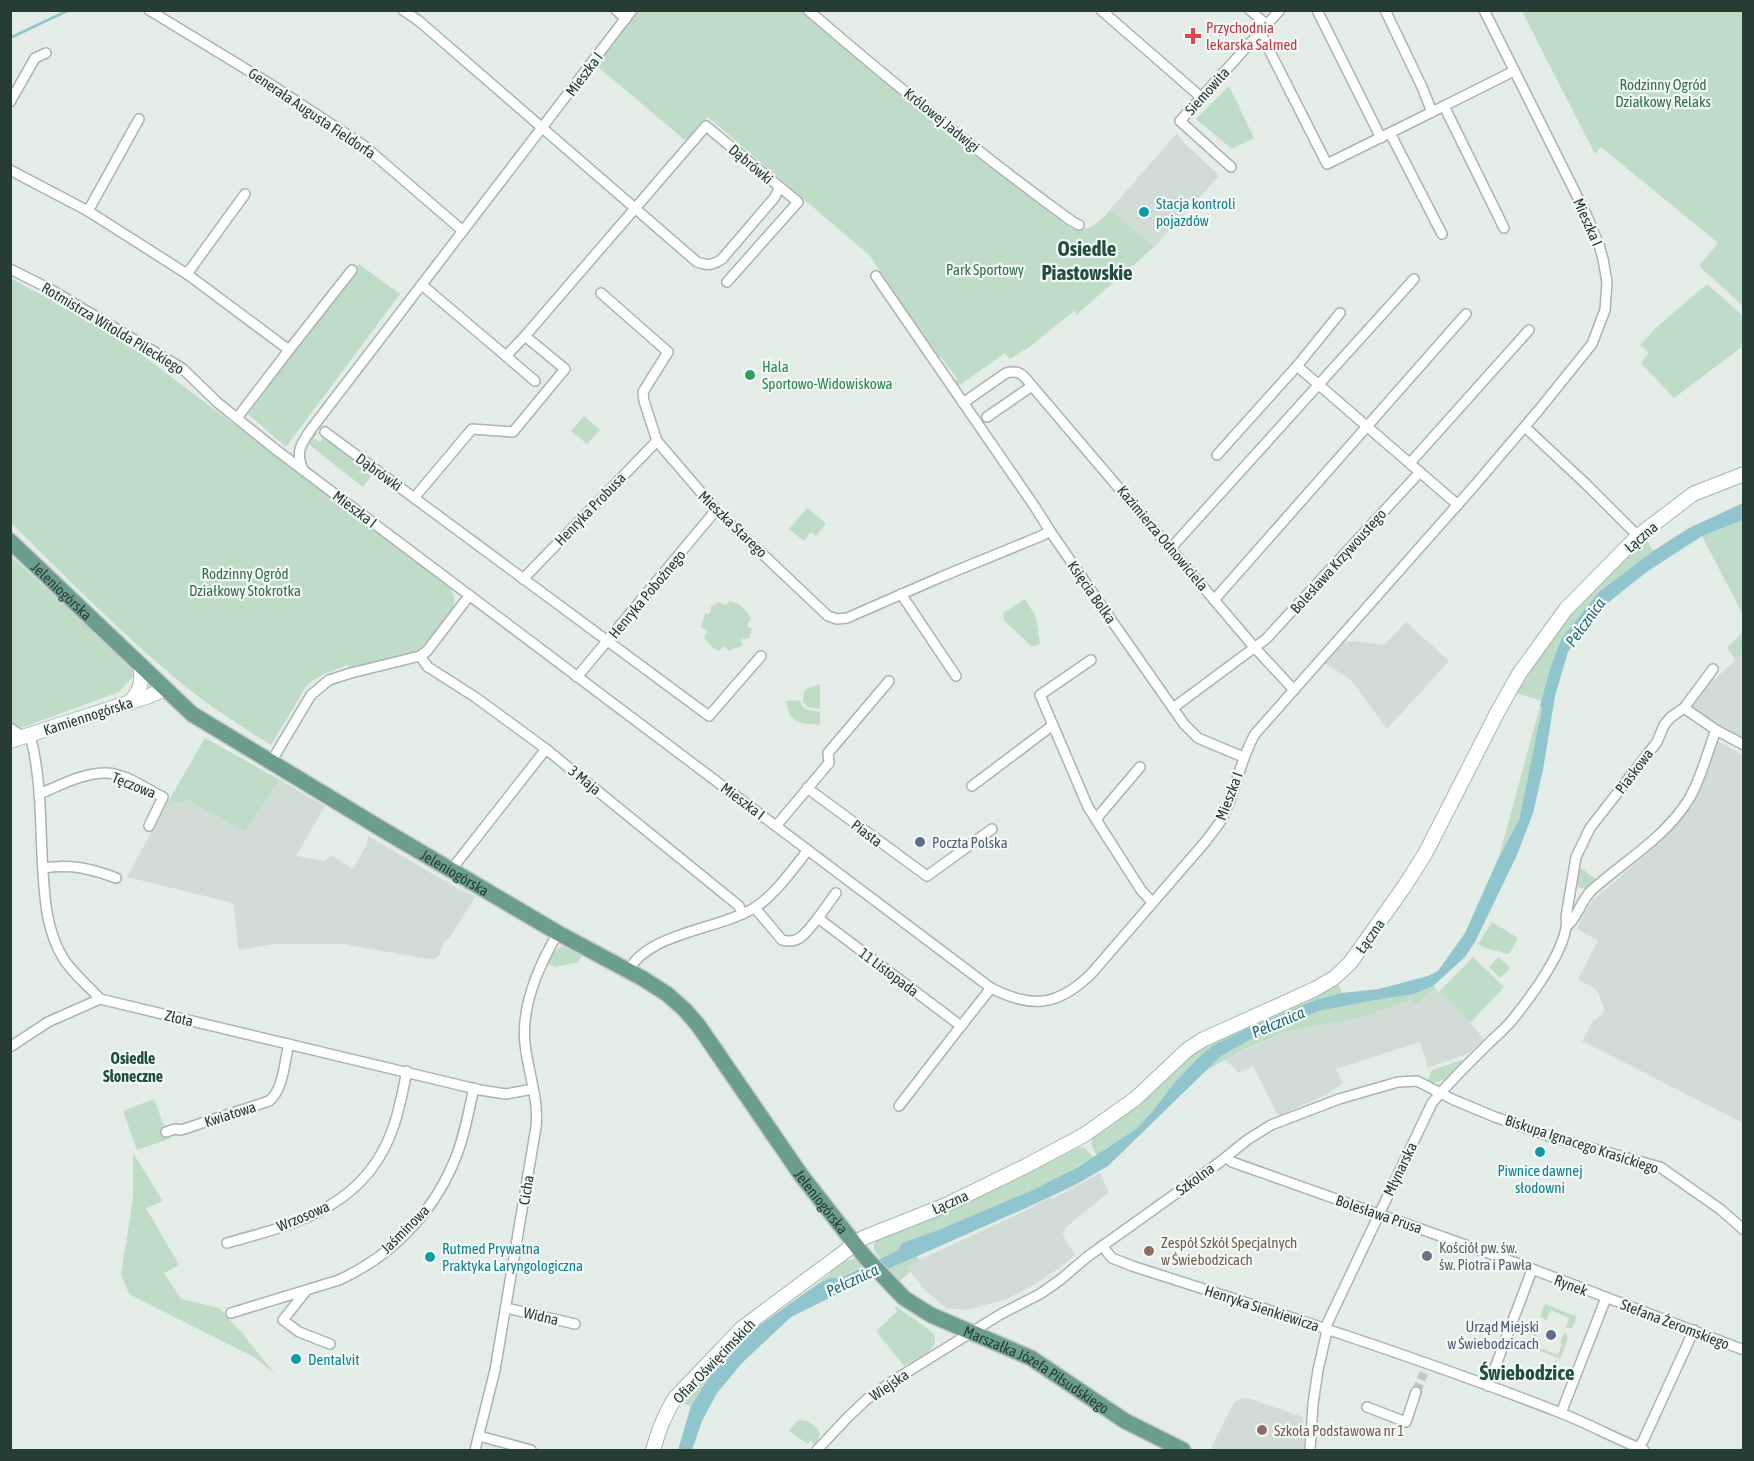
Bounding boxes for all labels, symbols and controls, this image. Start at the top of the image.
place label: Przychodnia lekarska Salmed [1206,19,1297,53]
marker: Przychodnia lekarska Salmed [1184,27,1202,45]
street label: Mieszka I [562,49,606,99]
street label: Generała Augusta Fieldorfa [245,64,379,162]
street label: Siemowita [1181,64,1233,118]
park label: Rodzinny Ogród Działkowy Relaks [1615,76,1711,110]
street label: Królowej Jadwigi [901,84,983,156]
street label: Dąbrówki [725,141,777,187]
place label: Stacja kontroli pojazdów [1156,195,1235,229]
street label: Mieszka I [1570,195,1606,249]
marker: Stacja kontroli pojazdów [1137,205,1151,219]
district label: Osiedle Piastowskie [1041,236,1133,284]
park label: Park Sportowy [946,261,1024,278]
street label: Rotmistrza Witolda Pileckiego [39,279,187,377]
place label: Hala Sportowo-Widowiskowa [762,358,892,392]
marker: Hala Sportowo-Widowiskowa [743,368,757,382]
street label: Dąbrówki [353,450,405,494]
street label: Henryka Probusa [551,469,629,549]
street label: Kazimierza Odnowiciela [1114,482,1212,594]
street label: Mieszka I [330,487,380,531]
street label: Mieszka Starego [695,487,771,561]
street label: Bolesława Krzywoustego [1287,505,1389,617]
street label: Łączna [1621,518,1661,556]
street label: Henryka Pobożnego [605,546,689,642]
street label: Księcia Bolka [1064,557,1120,627]
street label: Jeleniogórska [29,558,96,623]
park label: Rodzinny Ogród Działkowy Stokrotka [189,565,301,599]
water label: Pełcznica [1561,594,1609,650]
street label: Kamiennogórska [41,694,135,738]
street label: Piaskowa [1612,745,1656,797]
street label: 3 Maja [565,762,605,798]
street label: Tęczowa [110,769,158,801]
street label: Mieszka I [1212,769,1246,823]
street label: Mieszka I [718,779,768,823]
street label: Piasta [848,816,886,850]
place label: Poczta Polska [932,834,1008,851]
marker: Poczta Polska [913,835,927,849]
street label: Jeleniogórska [418,845,492,899]
street label: Łączna [1352,916,1388,956]
street label: 11 Listopada [856,944,922,1000]
water label: Pełcznica [1249,1003,1308,1041]
street label: Złota [163,1006,195,1030]
district label: Osiedle Słoneczne [103,1049,163,1085]
street label: Kwiatowa [202,1098,258,1130]
street label: Biskupa Ignacego Krasickiego [1503,1111,1661,1177]
street label: Młynarska [1380,1139,1420,1199]
marker: Piwnice dawnej słodowni [1533,1145,1547,1159]
street label: Szkolna [1172,1159,1218,1199]
place label: Piwnice dawnej słodowni [1497,1162,1583,1196]
street label: Jeleniogórska [791,1166,852,1237]
street label: Cicha [515,1174,537,1206]
street label: Łączna [929,1187,971,1217]
street label: Bolesława Prusa [1334,1191,1424,1237]
street label: Wrzosowa [274,1197,332,1235]
street label: Jaśminowa [377,1201,433,1257]
place label: Zespół Szkół Specjalnych w Świebodzicach [1161,1234,1297,1268]
place label: Kościół pw. św. św. Piotra i Pawła [1439,1239,1532,1273]
place label: Rutmed Prywatna Praktyka Laryngologiczna [442,1240,583,1274]
marker: Zespół Szkół Specjalnych w Świebodzicach [1142,1244,1156,1258]
marker: Kościół pw. św. św. Piotra i Pawła [1420,1249,1434,1263]
marker: Rutmed Prywatna Praktyka Laryngologiczna [423,1250,437,1264]
water label: Pełcznica [823,1260,881,1300]
street label: Rynek [1552,1271,1590,1299]
street label: Henryka Sienkiewicza [1203,1281,1321,1335]
street label: Stefana Żeromskiego [1618,1295,1732,1353]
street label: Widna [522,1304,560,1328]
street label: Ofiar Oświęcimskich [669,1315,759,1407]
place label: Urząd Miejski w Świebodzicach [1447,1318,1539,1352]
street label: Marszałka Józefa Piłsudskiego [961,1322,1113,1417]
marker: Urząd Miejski w Świebodzicach [1544,1328,1558,1342]
place label: Dentalvit [308,1351,360,1368]
marker: Dentalvit [289,1352,303,1366]
district label: Świebodzice [1480,1360,1574,1384]
street label: Wiejska [866,1366,912,1404]
place label: Szkoła Podstawowa nr 1 [1274,1422,1404,1439]
marker: Szkoła Podstawowa nr 1 [1255,1423,1269,1437]

